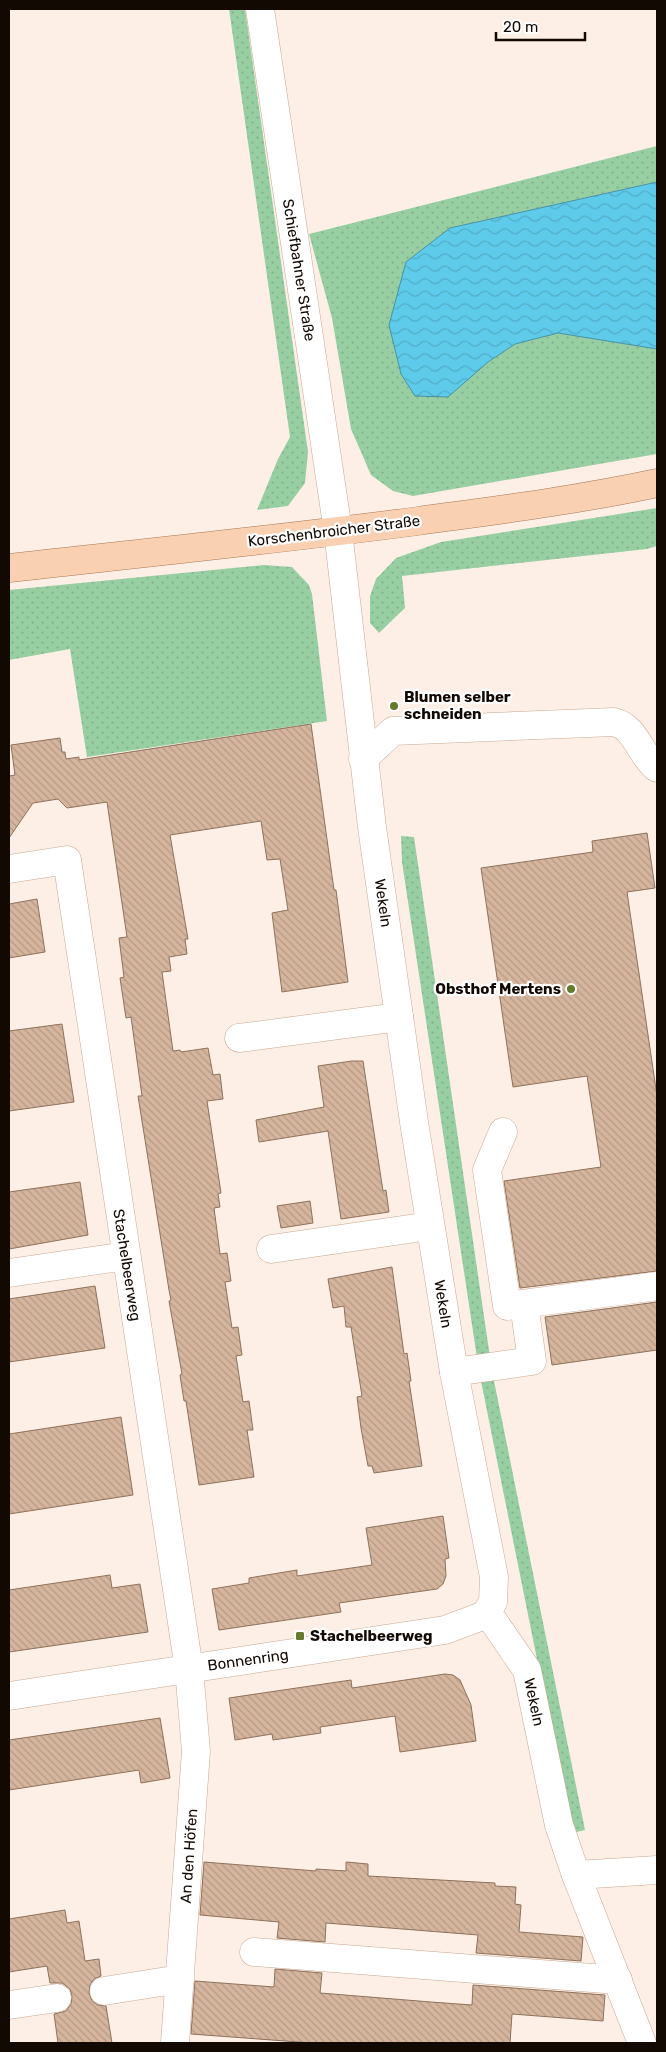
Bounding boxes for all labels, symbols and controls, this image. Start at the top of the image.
scale bar [496,10,585,42]
text: 20 m [503,18,538,36]
street label: Schiefbahner Straße [279,198,319,342]
street label: Korschenbroicher Straße [247,512,421,550]
place label: Blumen selber schneiden [404,688,511,723]
marker: Blumen selber schneiden [388,700,400,712]
street label: Wekeln [371,878,395,928]
place label: Obsthof Mertens [435,980,561,998]
marker: Obsthof Mertens [565,983,577,995]
street label: Stachelbeerweg [109,1208,145,1322]
street label: Wekeln [430,1279,456,1329]
place label: Stachelbeerweg [310,1627,432,1645]
marker: Stachelbeerweg [294,1630,306,1642]
street label: Bonnenring [206,1645,290,1675]
street label: Wekeln [520,1676,548,1728]
street label: An den Höfen [177,1808,201,1904]

